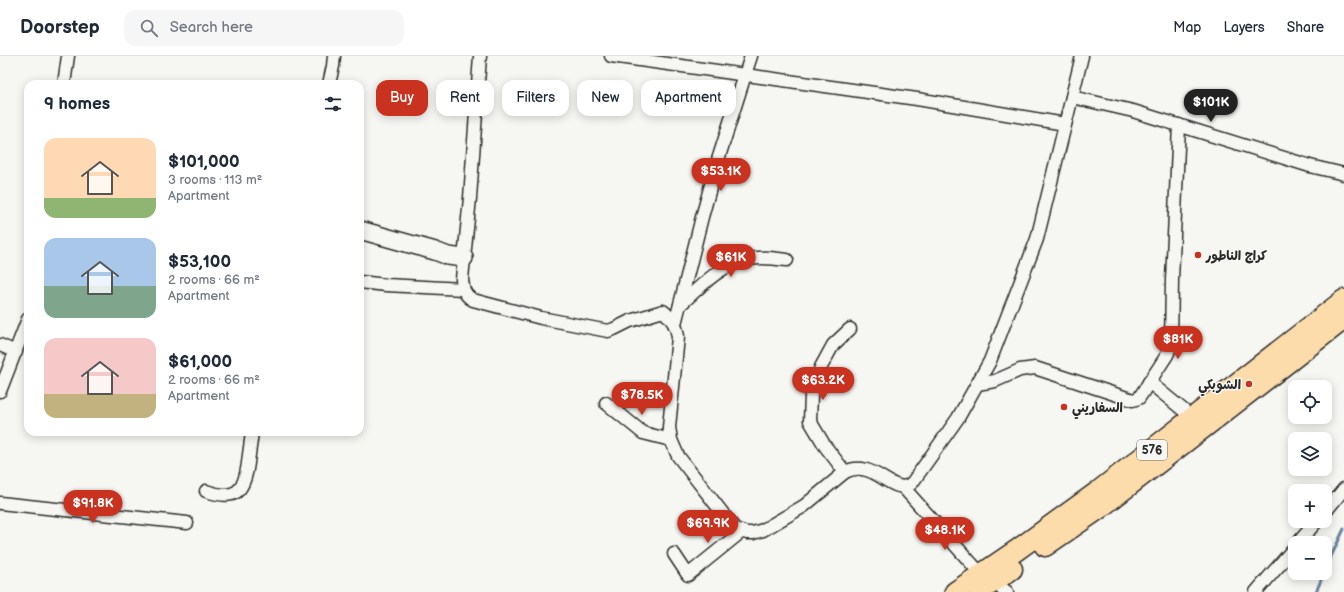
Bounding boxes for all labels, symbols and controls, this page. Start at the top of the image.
search box [124,10,404,46]
text: Doorstep [20,16,100,39]
icon: search [138,17,160,39]
text: Search here [170,18,253,37]
text: Map [1173,19,1201,36]
text: Layers [1223,19,1265,36]
text: Share [1287,19,1324,36]
chip: Buy [376,80,428,116]
chip: Rent [436,80,494,116]
chip: Filters [502,80,569,116]
chip: New [577,80,633,116]
chip: Apartment [641,80,736,116]
pin: $101K [1183,89,1239,123]
icon: filters [322,93,344,115]
text: 9 homes [44,94,110,114]
text: $101K [1193,94,1229,110]
text: $101,000 [168,152,240,172]
icon: home [76,154,124,202]
pin: $53.1K [688,158,754,192]
text: $53.1K [701,163,741,179]
text: 3 rooms · 113 m² [168,172,262,188]
text: Apartment [168,188,229,204]
pin: $61K [707,244,755,278]
place label: كراج الناطور [1205,248,1267,264]
text: $61K [716,249,746,265]
marker: كراج الناطور [1193,250,1203,260]
text: $53,100 [168,252,231,272]
icon: home [76,254,124,302]
text: 2 rooms · 66 m² [168,272,260,288]
text: Apartment [168,288,229,304]
pin: $81K [1154,326,1202,360]
text: $81K [1163,331,1193,347]
text: $61,000 [168,352,232,372]
icon: home [76,354,124,402]
pin: $63.2K [790,367,856,401]
text: 2 rooms · 66 m² [168,372,260,388]
text: $63.2K [801,372,845,388]
place label: الشوبكي [1198,377,1241,397]
marker: الشوبكي [1244,379,1254,389]
map controls [1288,380,1332,580]
button: locate [1288,380,1332,424]
pin: $78.5K [609,382,675,416]
text: $78.5K [621,387,663,403]
text: Apartment [168,388,229,404]
place label: السفاريني [1072,400,1123,420]
marker: السفاريني [1059,402,1069,412]
button: layers [1288,432,1332,476]
road number: 576 [1137,440,1167,460]
button: + [1288,484,1332,528]
pin: $91.8K [60,490,126,524]
text: $91.8K [72,495,114,511]
pin: $69.9K [675,510,741,544]
text: $69.9K [686,515,730,531]
pin: $48.1K [912,517,978,551]
text: $48.1K [924,522,966,538]
button: − [1288,536,1332,580]

